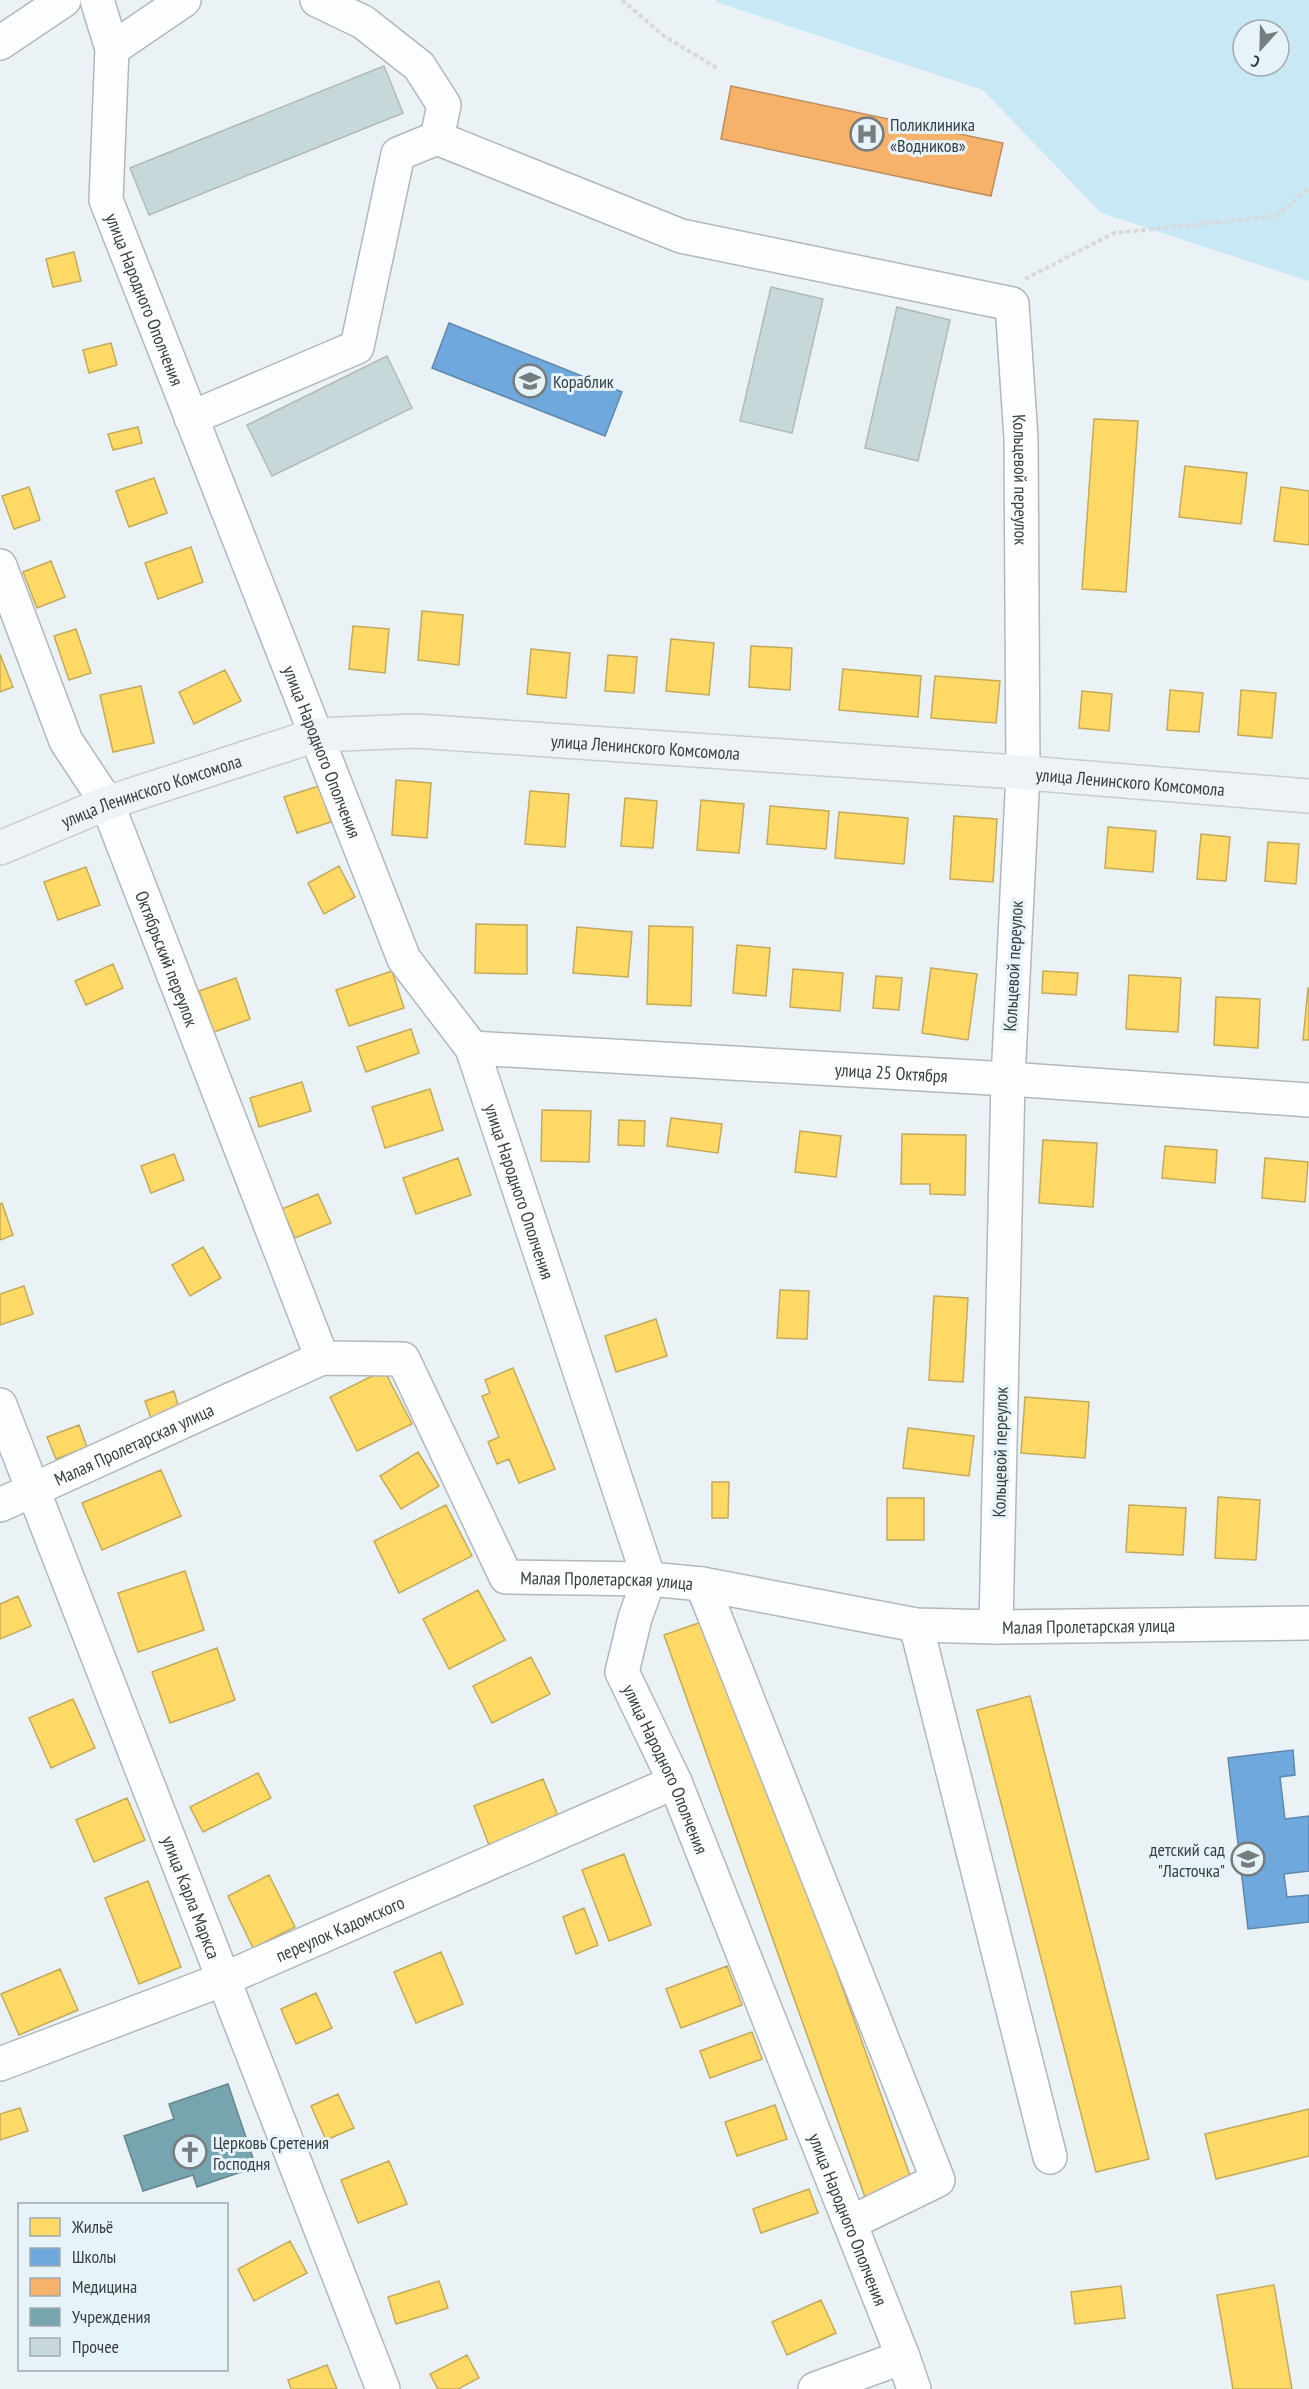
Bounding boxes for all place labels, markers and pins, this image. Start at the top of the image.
place label: Поликлиника «Водников» [890,113,975,157]
hospital icon: Поликлиника «Водников» [849,116,885,152]
school or university icon: Кораблик [512,363,548,399]
place label: Кораблик [553,370,614,393]
place label: детский сад "Ласточка" [1150,1838,1225,1882]
school or university icon: детский сад "Ласточка" [1230,1841,1266,1877]
place label: Церковь Сретения Господня [213,2131,329,2175]
church icon: Церковь Сретения Господня [172,2134,208,2170]

